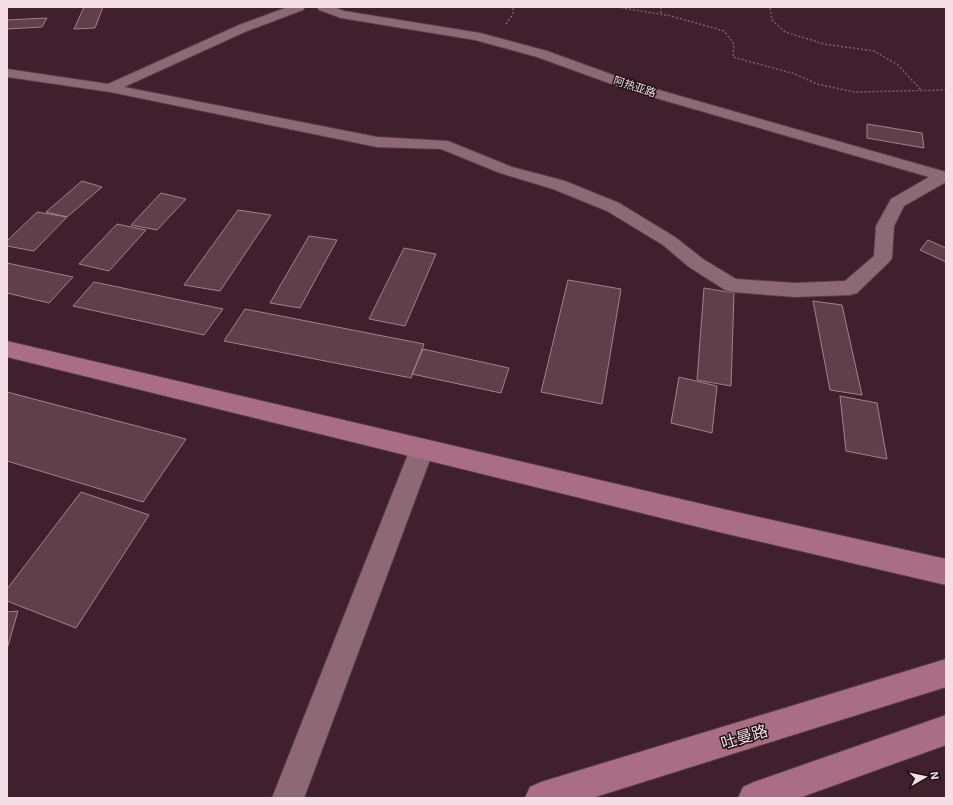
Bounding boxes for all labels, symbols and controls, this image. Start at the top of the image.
street label: 阿热亚路 [612,73,658,99]
street label: 吐曼路 [718,720,770,752]
north arrow [905,757,945,797]
text: N [928,770,942,780]

